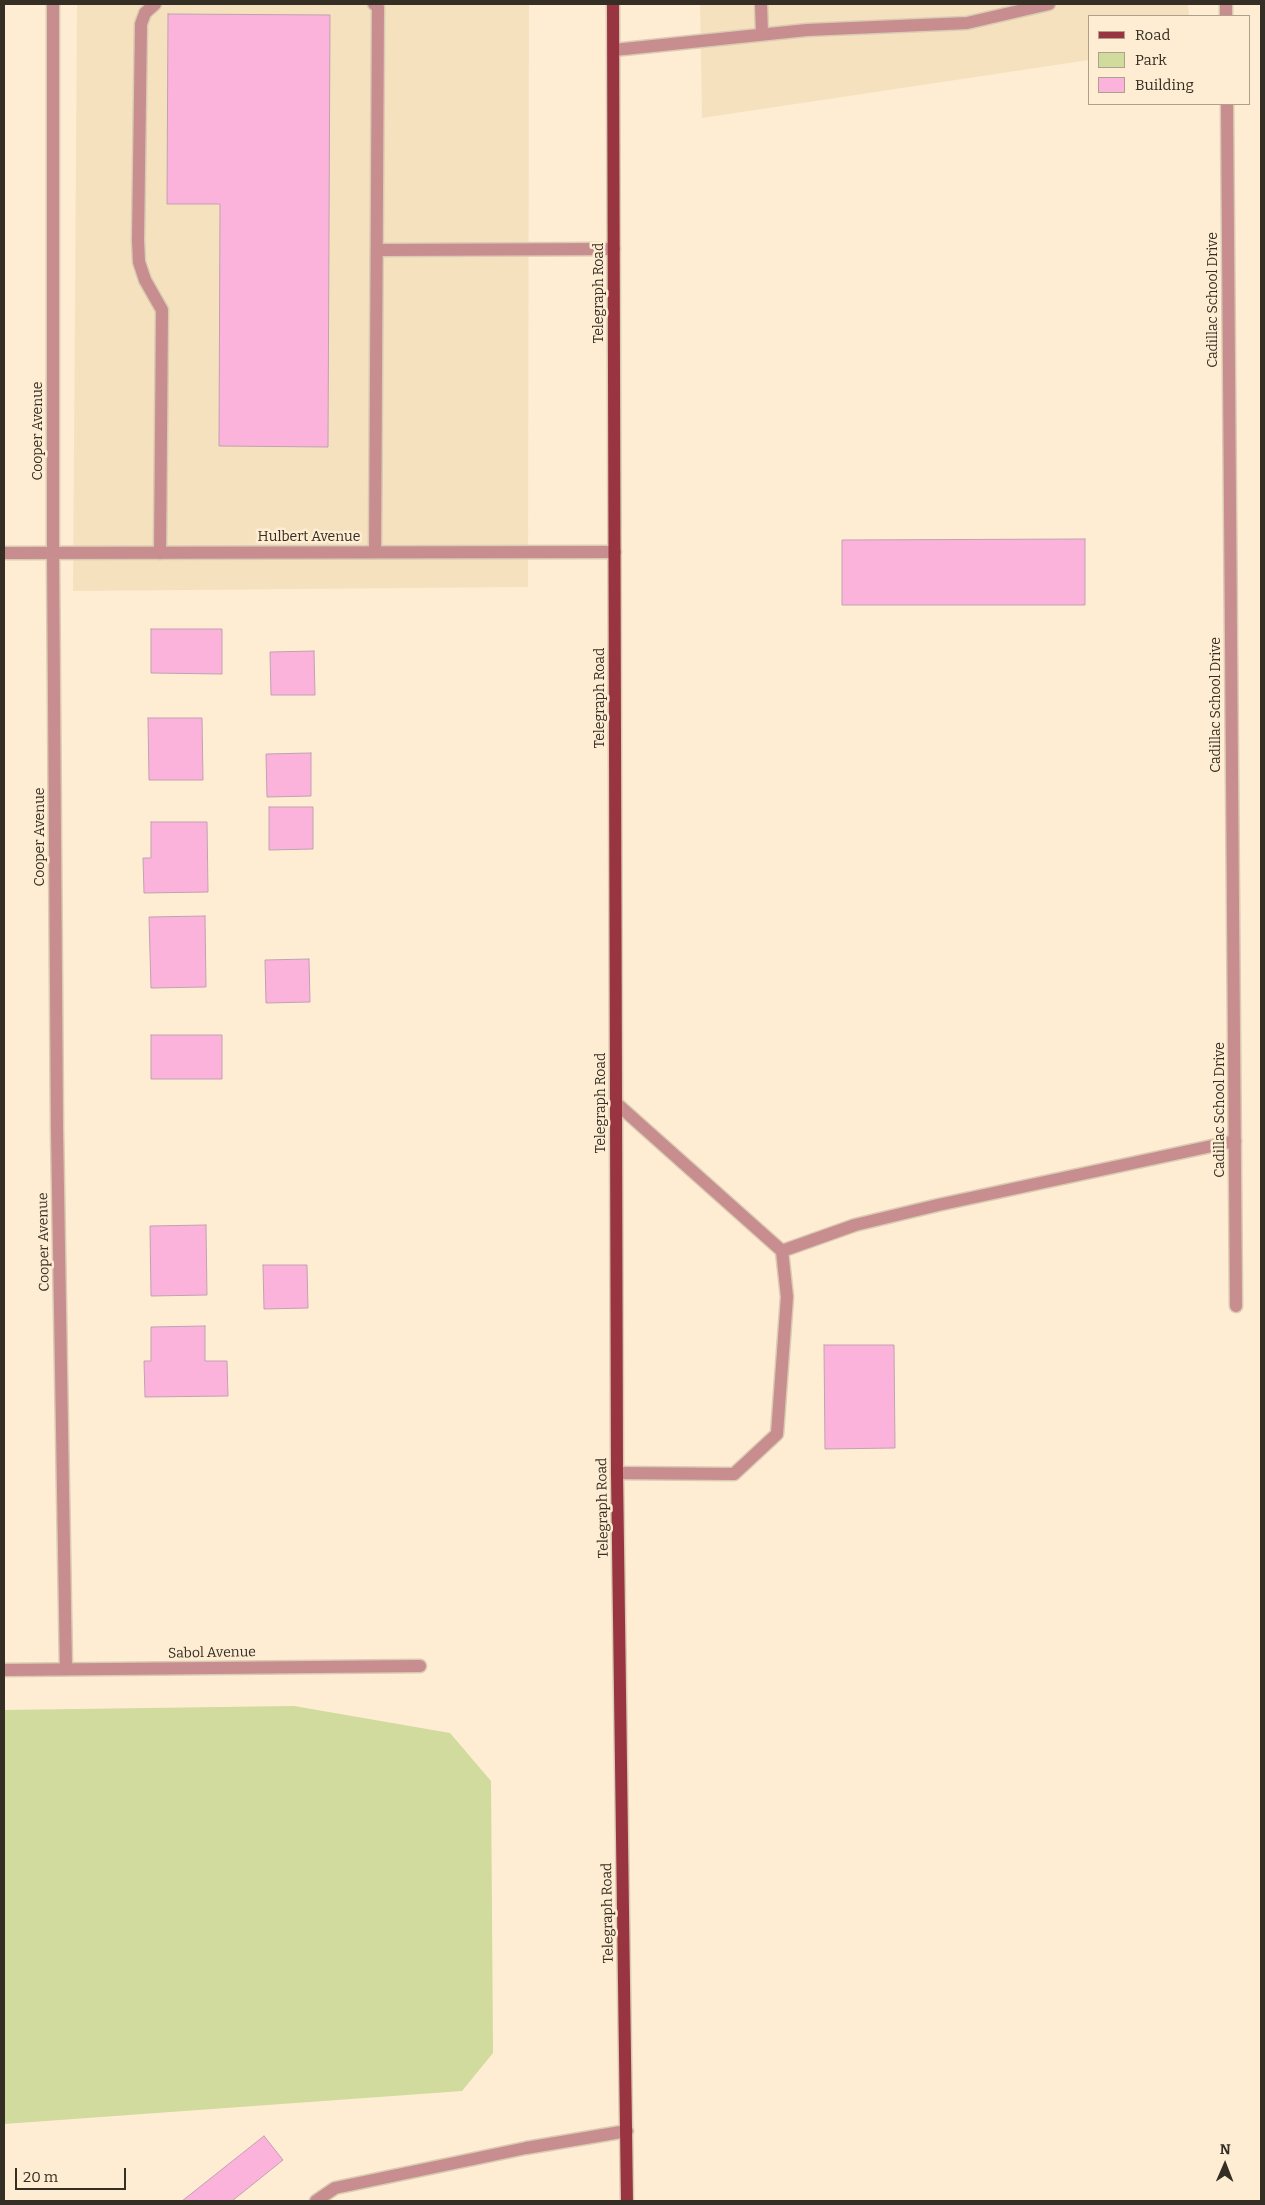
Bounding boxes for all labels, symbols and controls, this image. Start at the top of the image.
legend [1088,15,1250,105]
text: Road [1135,26,1170,44]
text: Park [1135,51,1167,69]
text: Building [1135,76,1194,94]
street label: Cadillac School Drive [1205,232,1221,368]
street label: Telegraph Road [591,243,607,343]
street label: Cooper Avenue [30,382,46,480]
street label: Hulbert Avenue [258,529,360,545]
street label: Cadillac School Drive [1208,637,1224,773]
street label: Telegraph Road [592,648,608,748]
street label: Cooper Avenue [32,788,48,886]
street label: Cadillac School Drive [1212,1042,1228,1178]
street label: Telegraph Road [593,1053,609,1153]
street label: Cooper Avenue [35,1192,53,1292]
street label: Telegraph Road [594,1458,612,1558]
street label: Sabol Avenue [168,1644,256,1662]
street label: Telegraph Road [599,1863,617,1963]
north arrow [1200,2140,1250,2190]
text: N [1220,2141,1231,2158]
scale bar [18,2158,129,2190]
text: 20 m [23,2168,58,2186]

